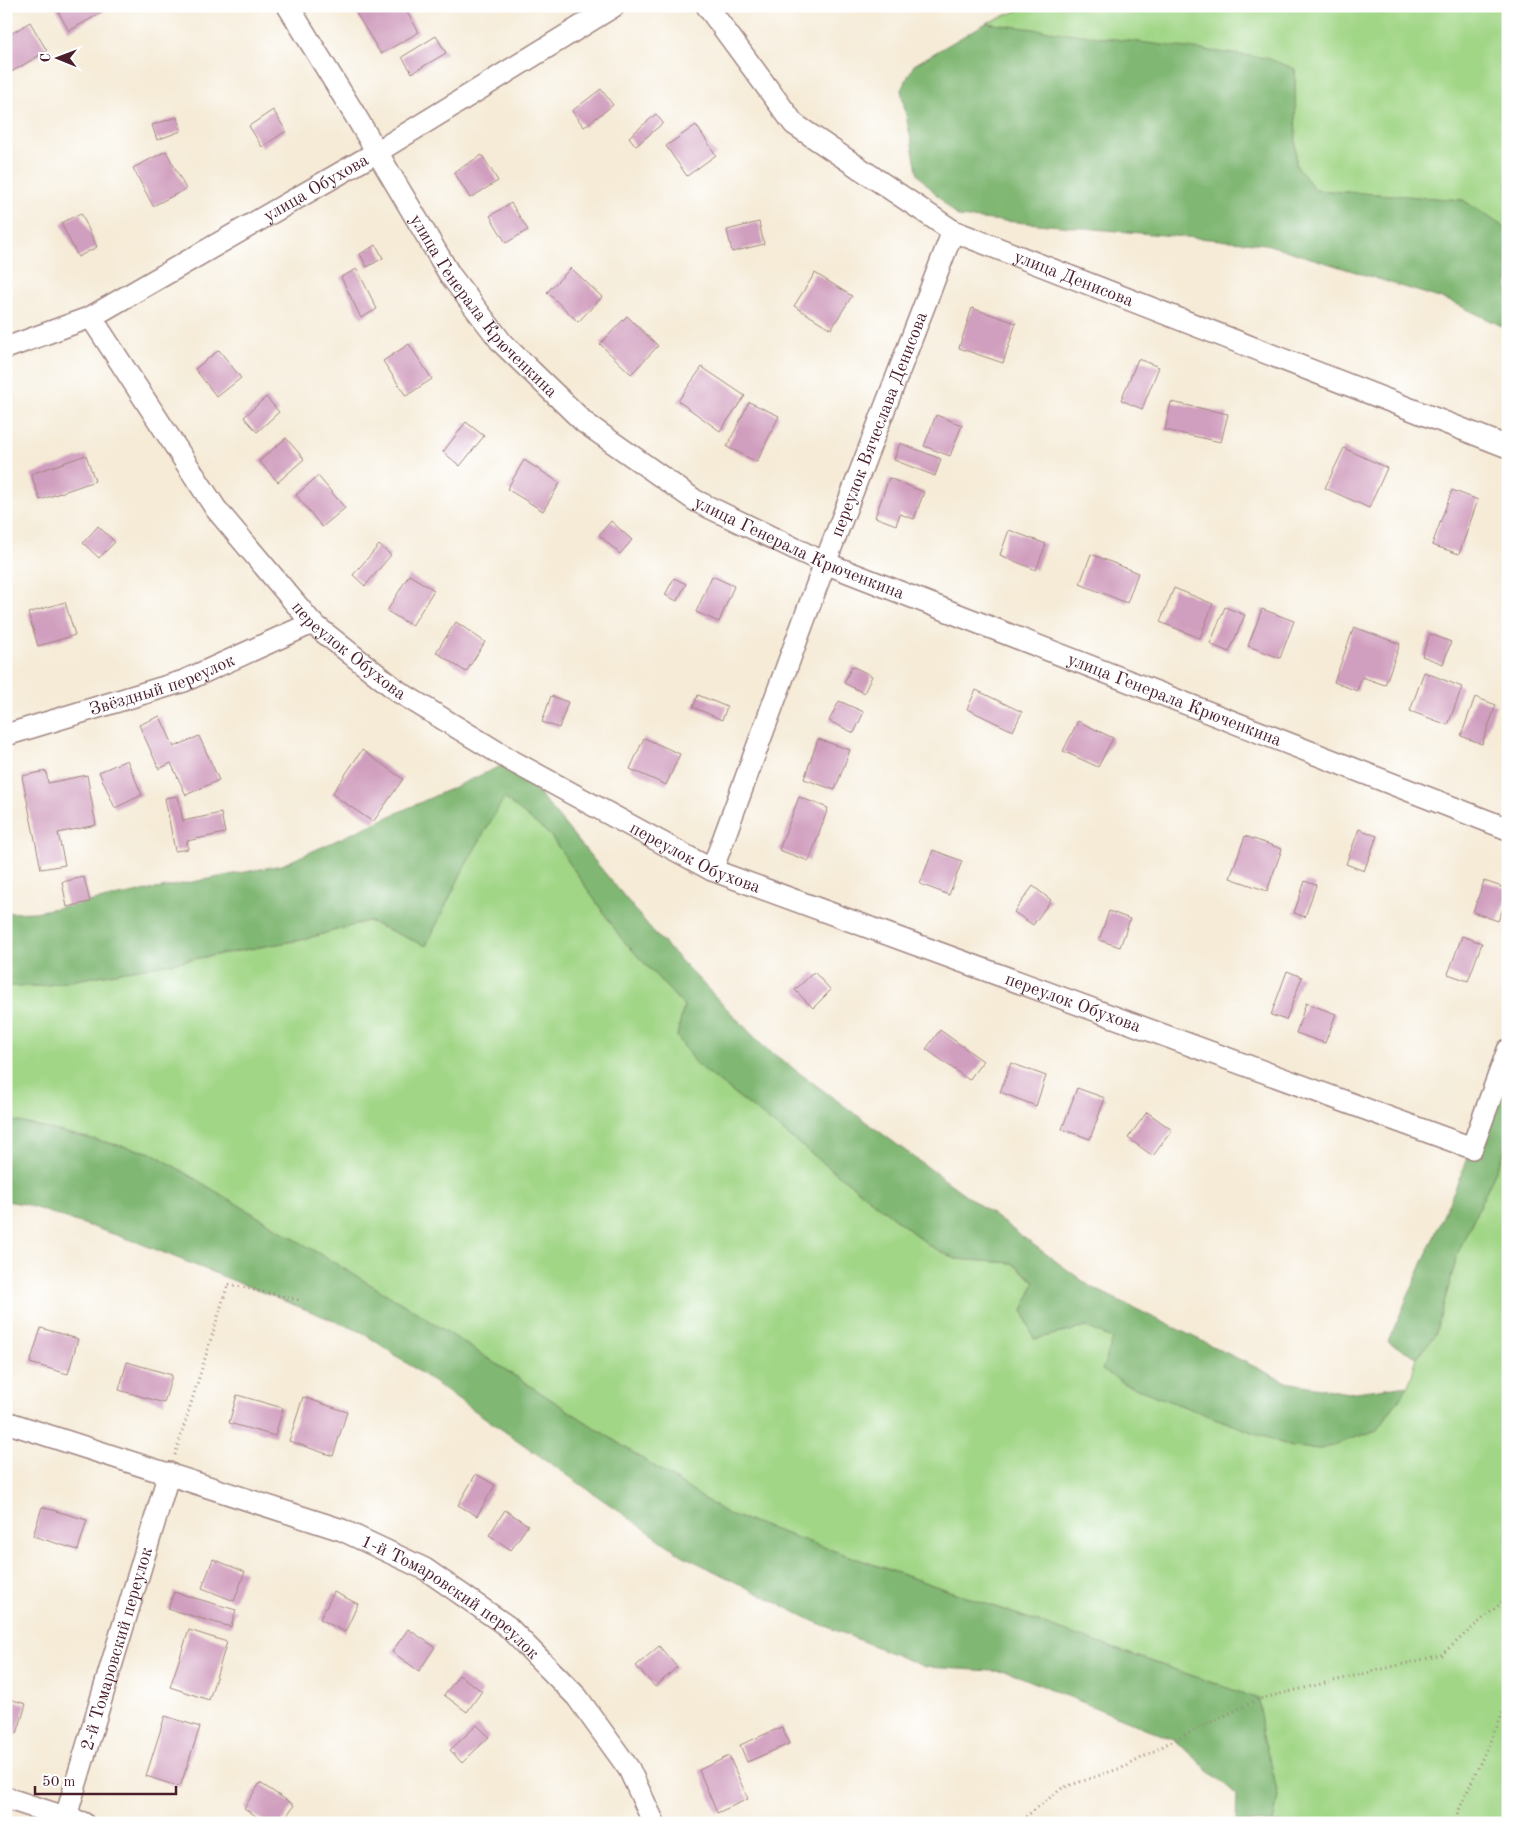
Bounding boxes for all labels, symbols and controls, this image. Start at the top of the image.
north arrow [32,32,82,82]
text: С [39,53,53,63]
street label: улица Обухова [261,151,372,225]
street label: улица Генерала Крюченкина [406,211,561,401]
street label: улица Денисова [1011,248,1136,310]
street label: переулок Вячеслава Денисова [828,309,931,539]
street label: улица Генерала Крюченкина [691,493,907,603]
street label: переулок Обухова [288,598,409,704]
street label: улица Генерала Крюченкина [1065,650,1284,750]
street label: Звёздный переулок [88,651,238,719]
street label: переулок Обухова [627,819,763,897]
street label: переулок Обухова [1003,970,1143,1036]
street label: 1-й Томаровский переулок [358,1532,542,1663]
street label: 2-й Томаровский переулок [78,1545,156,1753]
scale bar [35,1764,176,1796]
text: 50 m [42,1775,76,1790]

